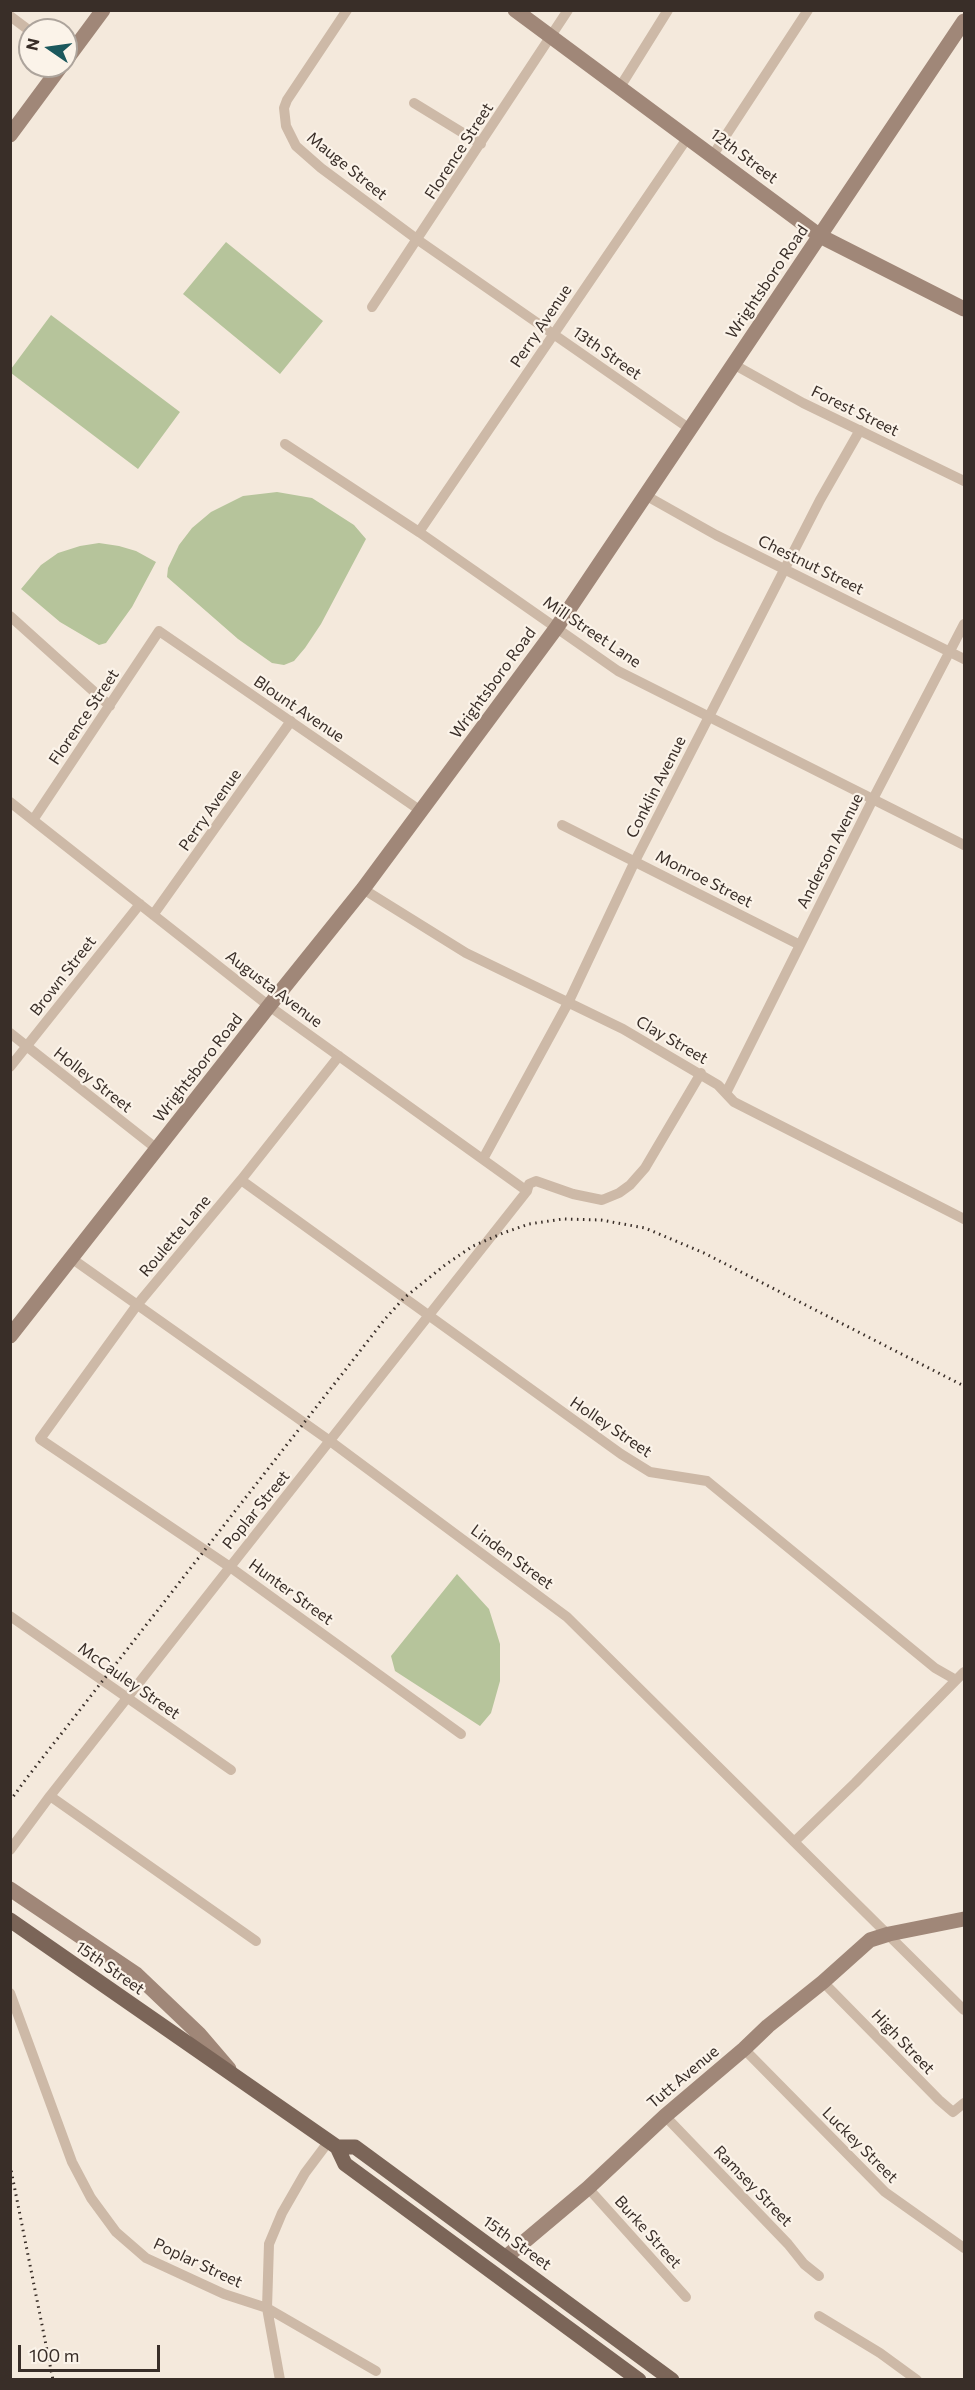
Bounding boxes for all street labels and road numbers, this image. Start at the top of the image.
street label: Florence Street [421,99,497,203]
street label: 12th Street [706,124,782,188]
street label: Mauge Street [303,128,391,204]
street label: Wrightsboro Road [722,222,812,342]
street label: Perry Avenue [506,281,576,371]
street label: 13th Street [569,322,645,384]
street label: Forest Street [808,382,902,440]
street label: Chestnut Street [755,531,867,599]
street label: Mill Street Lane [539,592,645,672]
street label: Wrightsboro Road [446,624,540,742]
street label: Florence Street [45,666,123,768]
street label: Blount Avenue [250,672,348,746]
street label: Conklin Avenue [622,733,690,841]
street label: Perry Avenue [175,765,245,855]
street label: Anderson Avenue [793,790,867,912]
street label: Monroe Street [652,846,756,912]
street label: Brown Street [26,932,100,1020]
street label: Augusta Avenue [222,946,326,1032]
street label: Wrightsboro Road [150,1010,246,1126]
street label: Clay Street [633,1012,711,1068]
street label: Holley Street [50,1043,136,1117]
street label: Roulette Lane [135,1191,215,1281]
street label: Holley Street [566,1393,656,1461]
street label: Poplar Street [218,1467,294,1553]
street label: Linden Street [467,1521,557,1593]
street label: Hunter Street [245,1555,337,1629]
street label: McCauley Street [74,1639,184,1723]
street label: 15th Street [72,1937,148,1999]
street label: High Street [868,2006,938,2078]
street label: Tutt Avenue [643,2042,723,2112]
street label: Luckey Street [818,2103,902,2187]
street label: Ramsey Street [710,2142,796,2230]
street label: Burke Street [611,2192,685,2272]
street label: 15th Street [479,2212,555,2274]
street label: Poplar Street [150,2234,246,2292]

